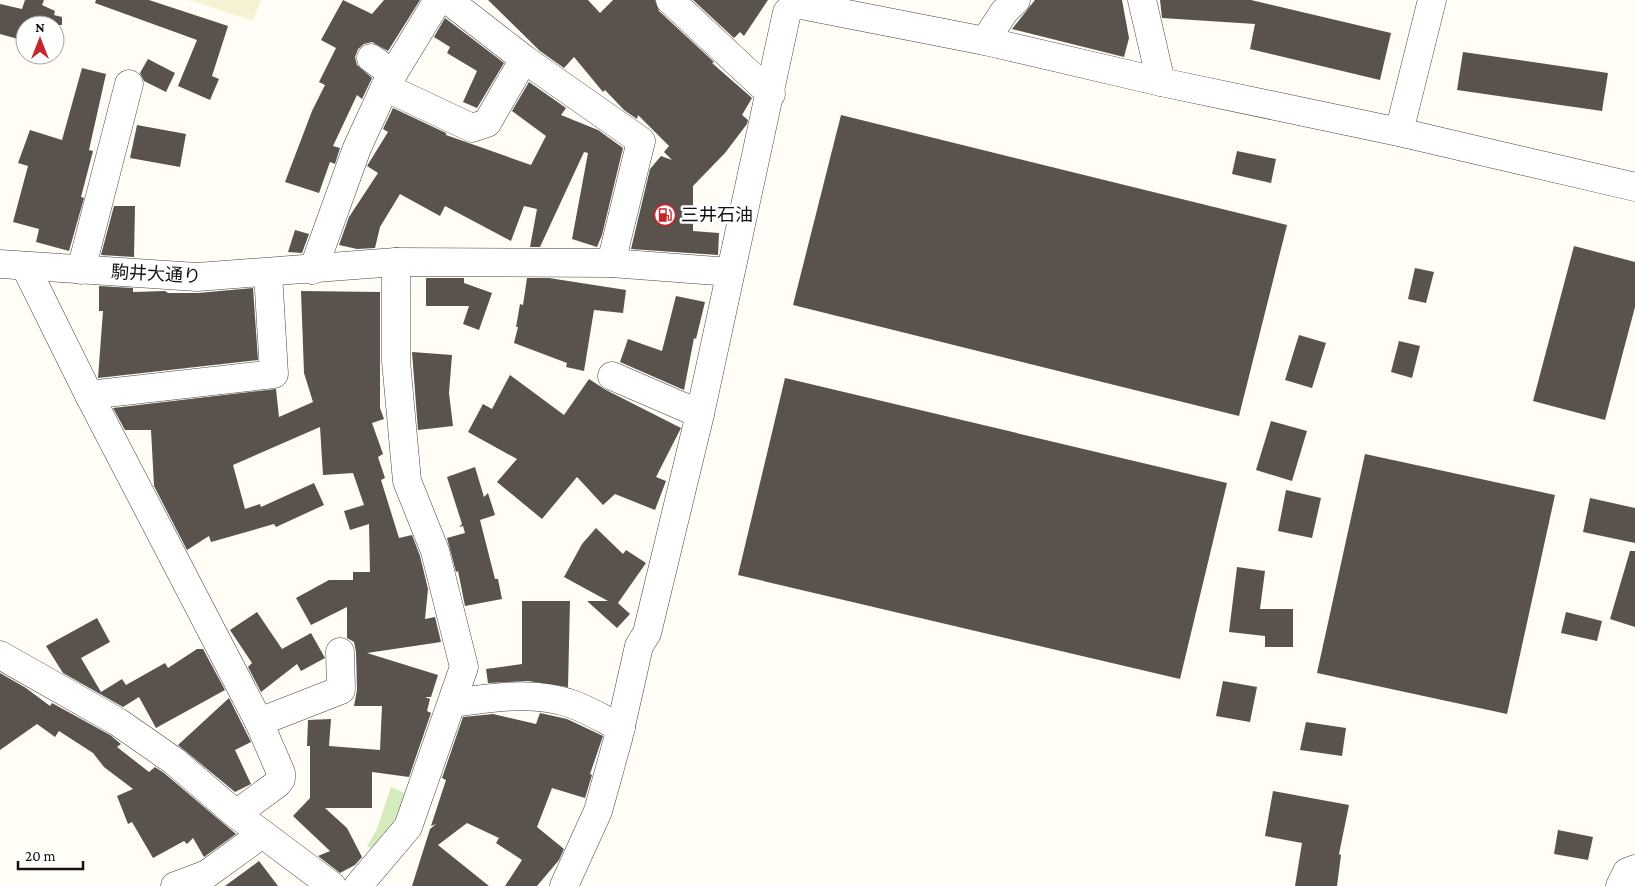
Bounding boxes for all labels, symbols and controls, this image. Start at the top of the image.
north arrow [15,15,65,65]
text: N [35,19,45,35]
fuel station icon: 三井石油 [653,203,677,227]
place label: 三井石油 [681,205,753,225]
street label: 駒井大通り [111,262,201,286]
scale bar [18,838,82,870]
text: 20 m [25,848,56,864]

